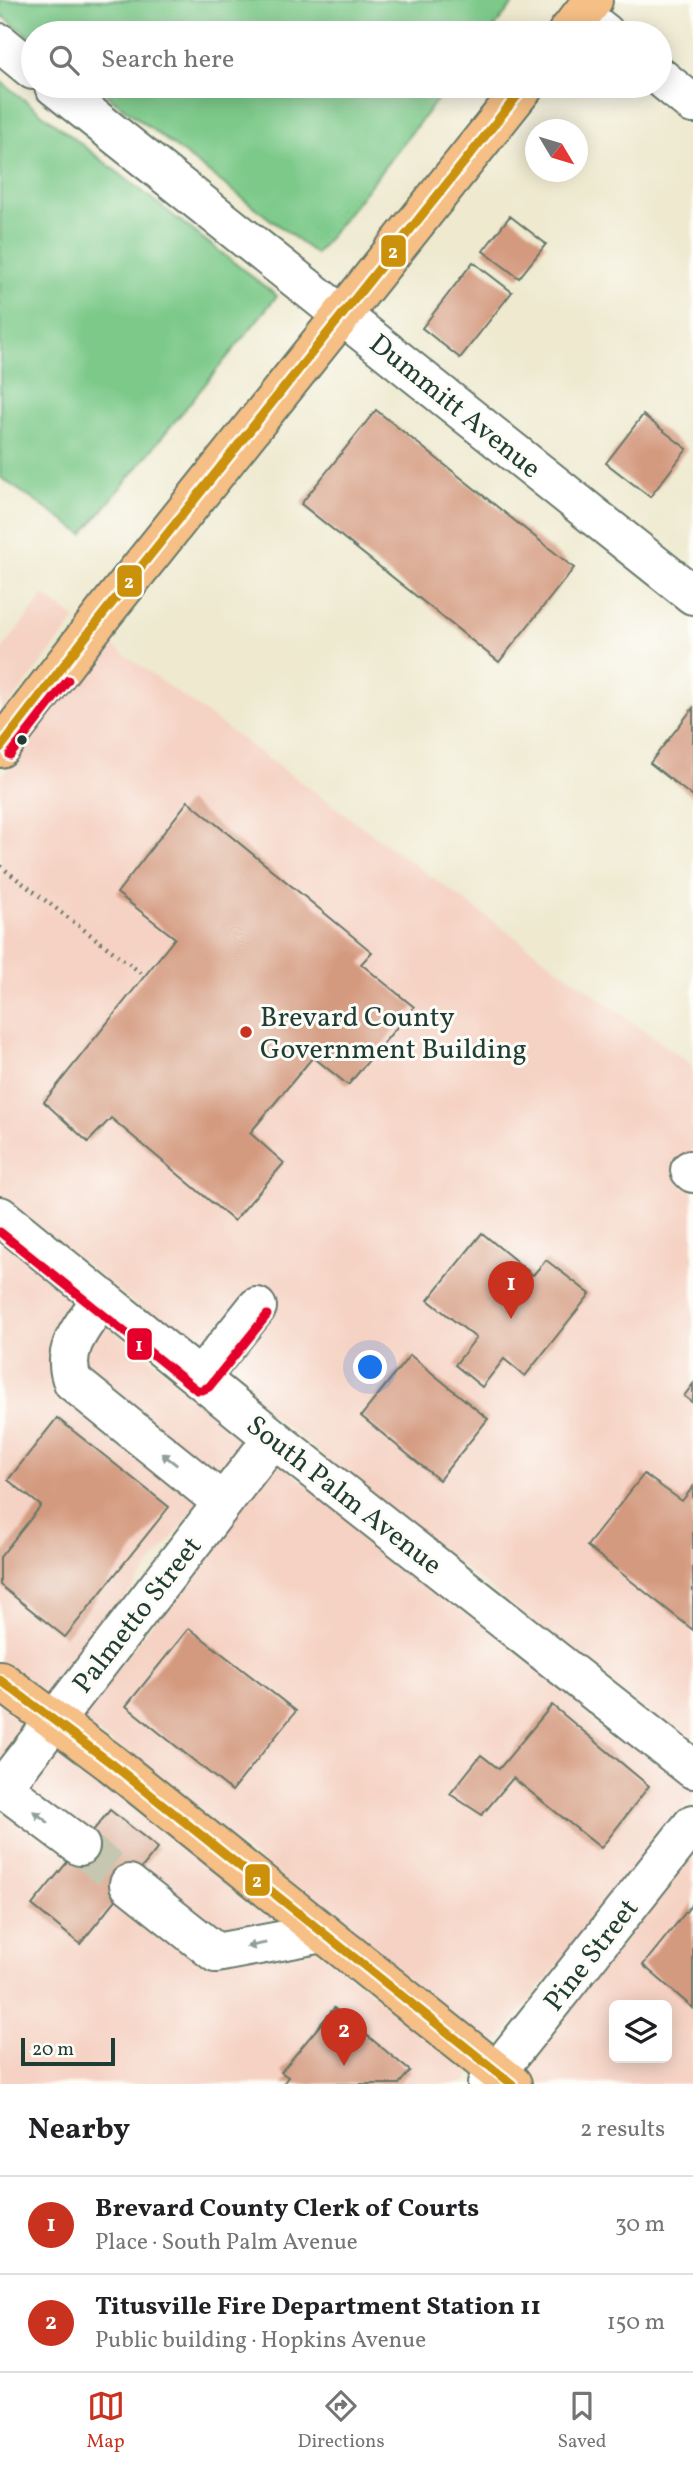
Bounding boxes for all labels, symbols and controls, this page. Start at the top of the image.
search box [21,21,672,98]
icon: search [45,41,83,79]
text: Search here [101,42,234,78]
north arrow [525,119,588,182]
line badge: 2 [380,234,407,268]
text: 2 [388,240,398,266]
street label: Dummitt Avenue [360,325,549,488]
line badge: 2 [116,564,143,598]
text: 2 [124,570,134,596]
unlabelled marker [15,733,29,747]
place label: Brevard County Government Building [260,999,527,1070]
marker: Brevard County Government Building [238,1024,254,1040]
pin: 1 [488,1261,534,1319]
line badge: 1 [126,1327,153,1361]
text: 1 [135,1333,143,1359]
your location [353,1350,387,1384]
street label: South Palm Avenue [237,1407,450,1585]
one-way arrow [161,1452,178,1467]
street label: Palmetto Street [64,1529,212,1702]
one-way arrow [32,1810,51,1824]
line badge: 2 [244,1863,271,1897]
text: 2 [252,1869,262,1895]
street label: Pine Street [535,1891,648,2020]
one-way arrow [245,1940,267,1951]
map controls [609,2000,672,2063]
button: layers [609,2000,672,2063]
pin: 2 [321,2008,367,2066]
scale bar [21,2035,116,2067]
text: 20 m [32,2037,74,2063]
text: Nearby [28,2109,130,2151]
text: 2 results [580,2114,665,2146]
text: Brevard County Clerk of Courts [95,2191,479,2227]
text: 1 [46,2209,56,2241]
text: 30 m [615,2209,665,2241]
text: Place · South Palm Avenue [95,2227,358,2259]
text: Titusville Fire Department Station 11 [95,2289,541,2325]
text: 2 [45,2307,57,2339]
text: 150 m [607,2307,665,2339]
text: Public building · Hopkins Avenue [95,2325,426,2357]
tab: Map [86,2387,125,2455]
tab: Directions [298,2387,385,2455]
tab: Saved [558,2387,606,2455]

